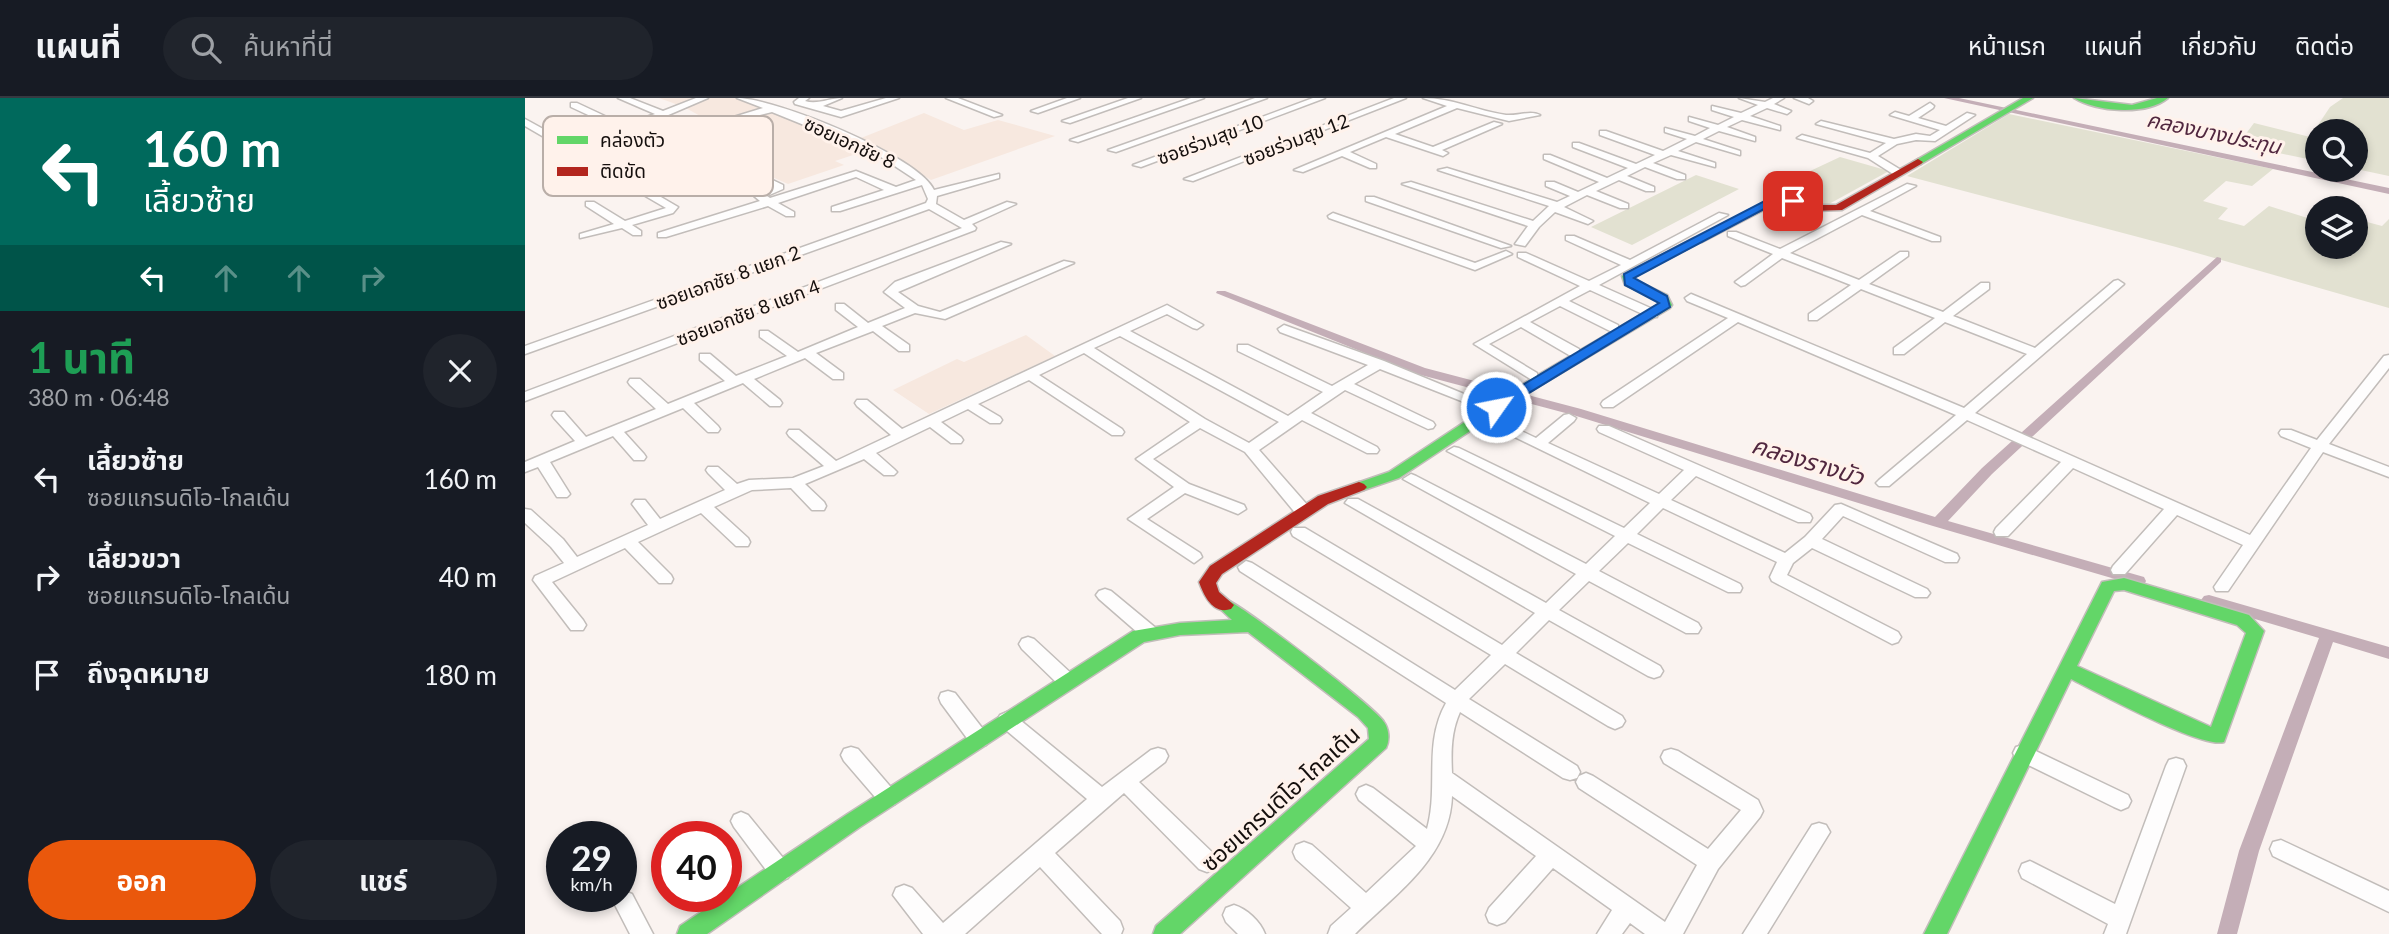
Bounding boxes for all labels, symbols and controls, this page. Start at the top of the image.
search box [163,17,653,80]
text: แผนที่ [35,25,121,65]
icon: search [187,29,225,67]
text: ค้นหาที่นี่ [243,30,333,62]
text: หน้าแรก [1968,31,2046,60]
text: แผนที่ [2084,31,2142,60]
text: เกี่ยวกับ [2180,31,2257,60]
text: ติดต่อ [2295,31,2354,60]
water label: คลองบางประทุน [2144,106,2284,161]
street label: ซอยร่วมสุข 12 [1240,108,1352,171]
street label: ซอยร่วมสุข 10 [1154,109,1267,170]
street label: ซอยเอกชัย 8 [801,111,899,173]
legend [543,116,773,196]
text: 160 m [143,119,281,177]
map controls [2305,119,2368,259]
button: search [2305,119,2368,182]
icon: left [28,126,119,217]
text: คล่องตัว [600,128,665,151]
text: ติดขัด [600,159,646,182]
pin [1763,171,1823,231]
text: เลี้ยวซ้าย [143,180,255,219]
icon: arrive [1774,182,1812,220]
button: layers [2305,196,2368,259]
street label: ซอยเอกชัย 8 แยก 2 [653,240,803,314]
icon: left [134,259,172,297]
icon: ahead [207,259,245,297]
icon: ahead [280,259,318,297]
icon: right [353,259,391,297]
street label: ซอยเอกชัย 8 แยก 4 [673,274,823,350]
text: 1 นาที [28,332,135,382]
button: close [423,334,497,408]
position arrow [1459,370,1533,444]
text: 380 m · 06:48 [28,383,170,411]
water label: คลองรางบัว [1748,429,1869,491]
text: เลี้ยวซ้าย [87,444,184,476]
icon: left [28,460,66,498]
text: 160 m [424,463,497,495]
text: ซอยแกรนดิโอ-โกลเด้น [87,483,290,511]
text: เลี้ยวขวา [87,542,181,574]
icon: right [28,558,66,596]
text: 40 m [439,561,497,593]
text: ซอยแกรนดิโอ-โกลเด้น [87,581,290,609]
icon: arrive [28,656,66,694]
text: ถึงจุดหมาย [87,657,210,689]
text: 180 m [424,659,497,691]
street label: ซอยแกรนดิโอ-โกลเด้น [1195,720,1365,876]
speed limit sign: 40 [651,821,742,912]
text: 29 [571,836,612,878]
button: ออก [28,840,256,920]
button: แชร์ [270,840,497,920]
text: km/h [570,873,613,895]

